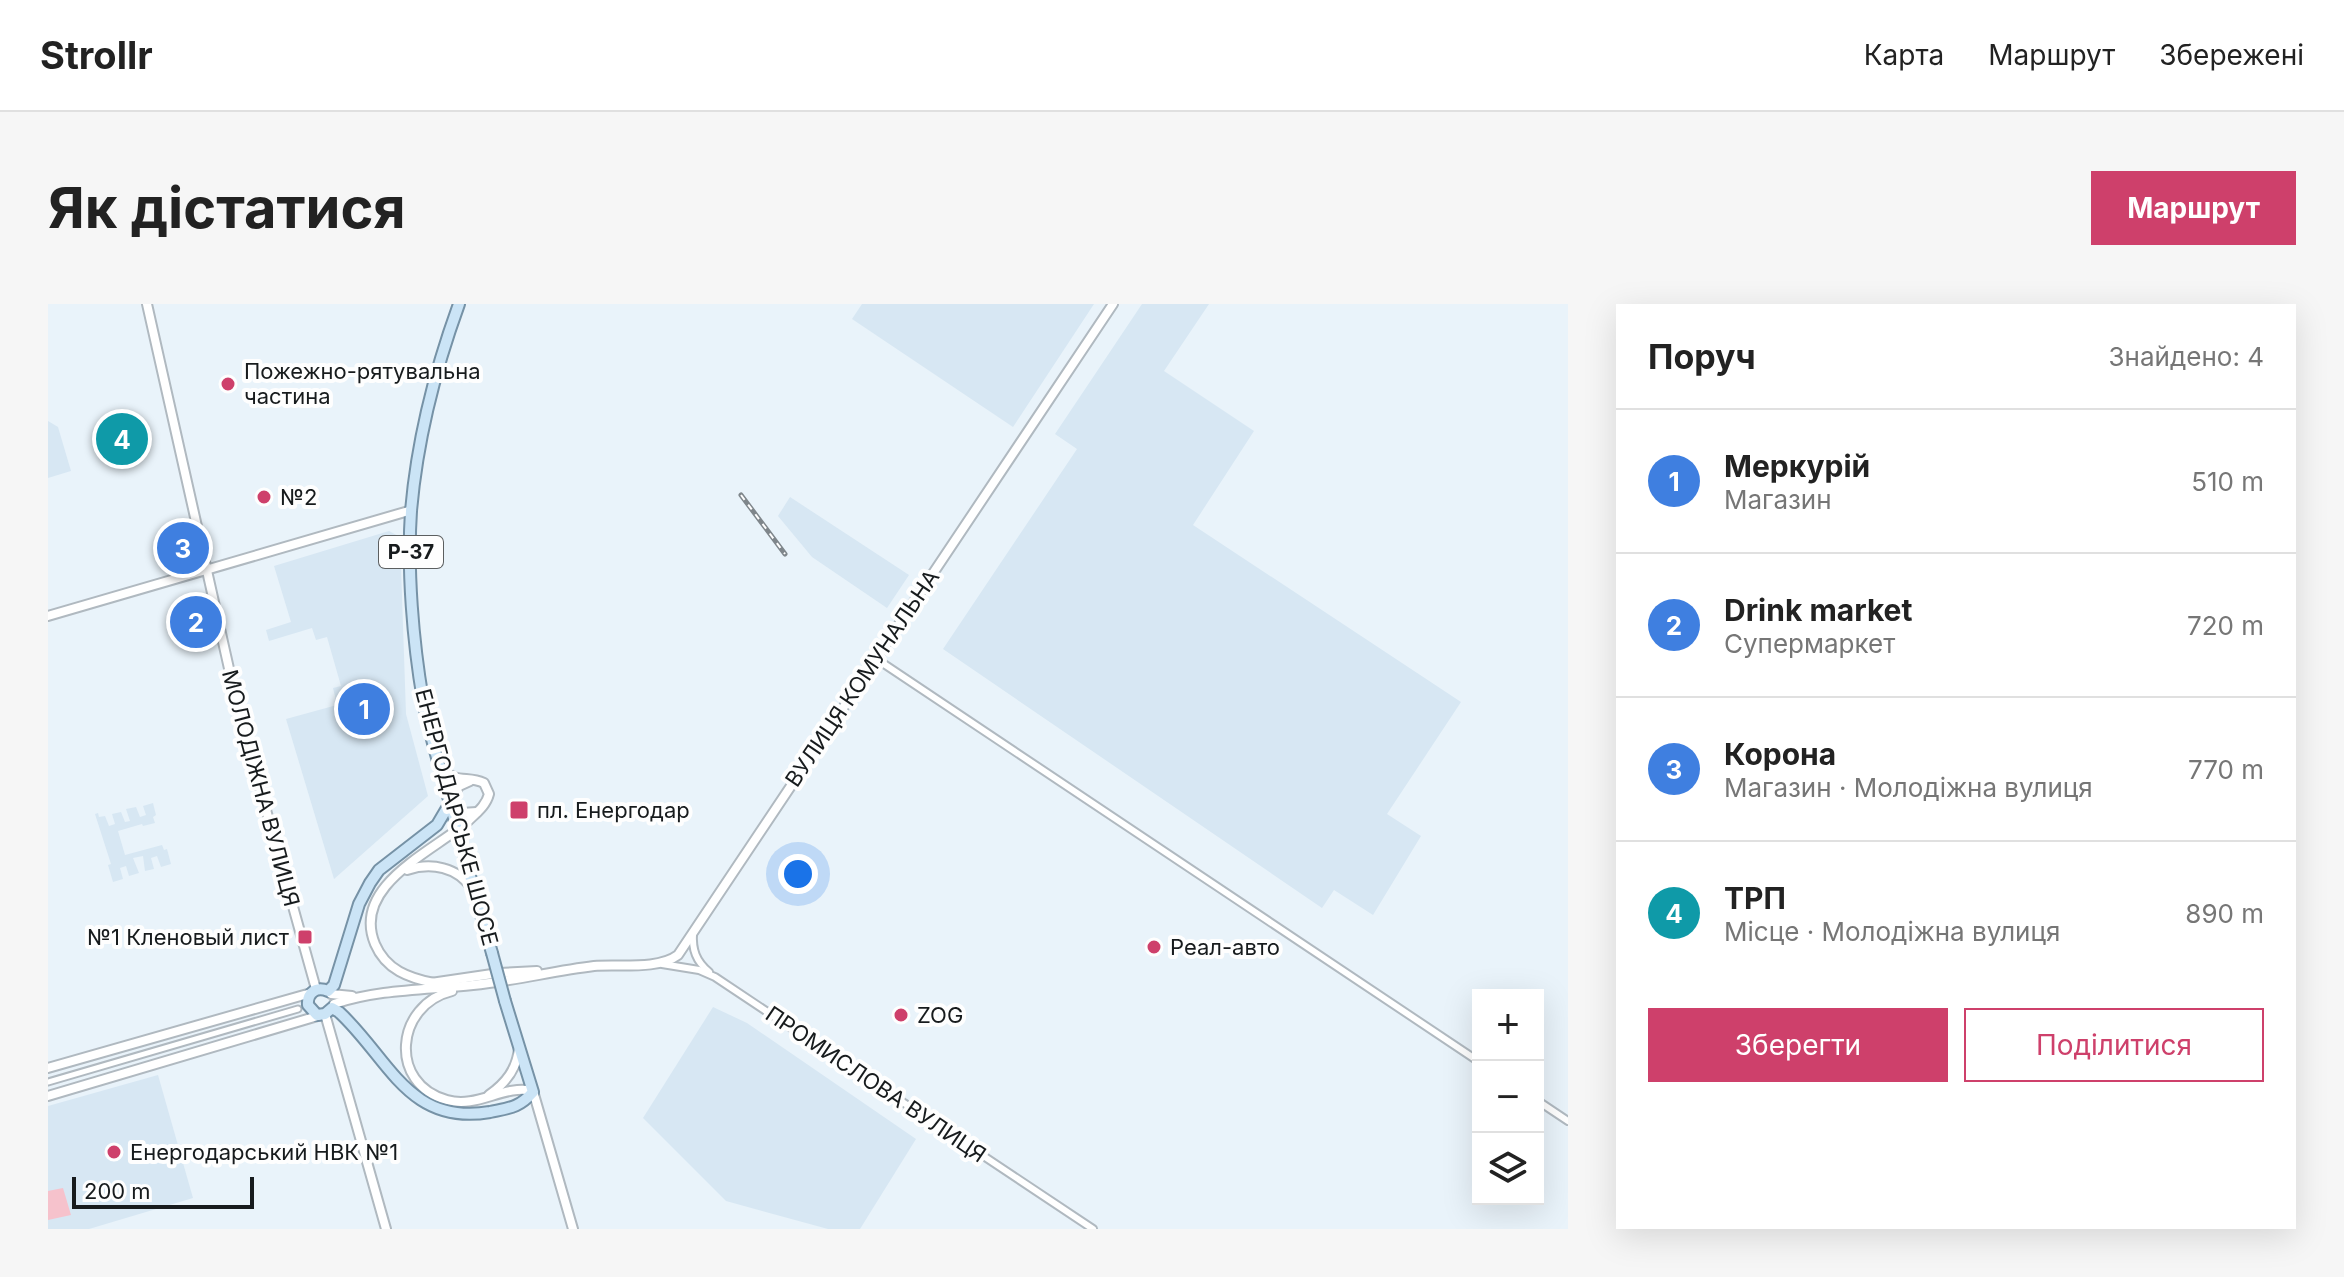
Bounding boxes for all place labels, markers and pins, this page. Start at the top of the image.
place label: Пожежно-рятувальна частина [244,358,481,409]
marker: Пожежно-рятувальна частина [219,375,237,393]
pin: 4 [96,409,148,469]
place label: №2 [280,484,317,510]
marker: №2 [255,488,273,506]
pin: 3 [157,518,209,578]
pin: 2 [170,592,222,652]
pin: 1 [338,679,390,739]
place label: пл. Енергодар [537,797,690,823]
marker: пл. Енергодар [508,799,530,821]
place label: №1 Кленовый лист [87,924,290,950]
marker: №1 Кленовый лист [296,928,314,946]
place label: Реал-авто [1170,934,1280,960]
marker: Реал-авто [1145,938,1163,956]
place label: ZOG [917,1002,963,1028]
marker: ZOG [892,1006,910,1024]
place label: Енергодарський НВК №1 [130,1139,398,1165]
marker: Енергодарський НВК №1 [105,1143,123,1161]

